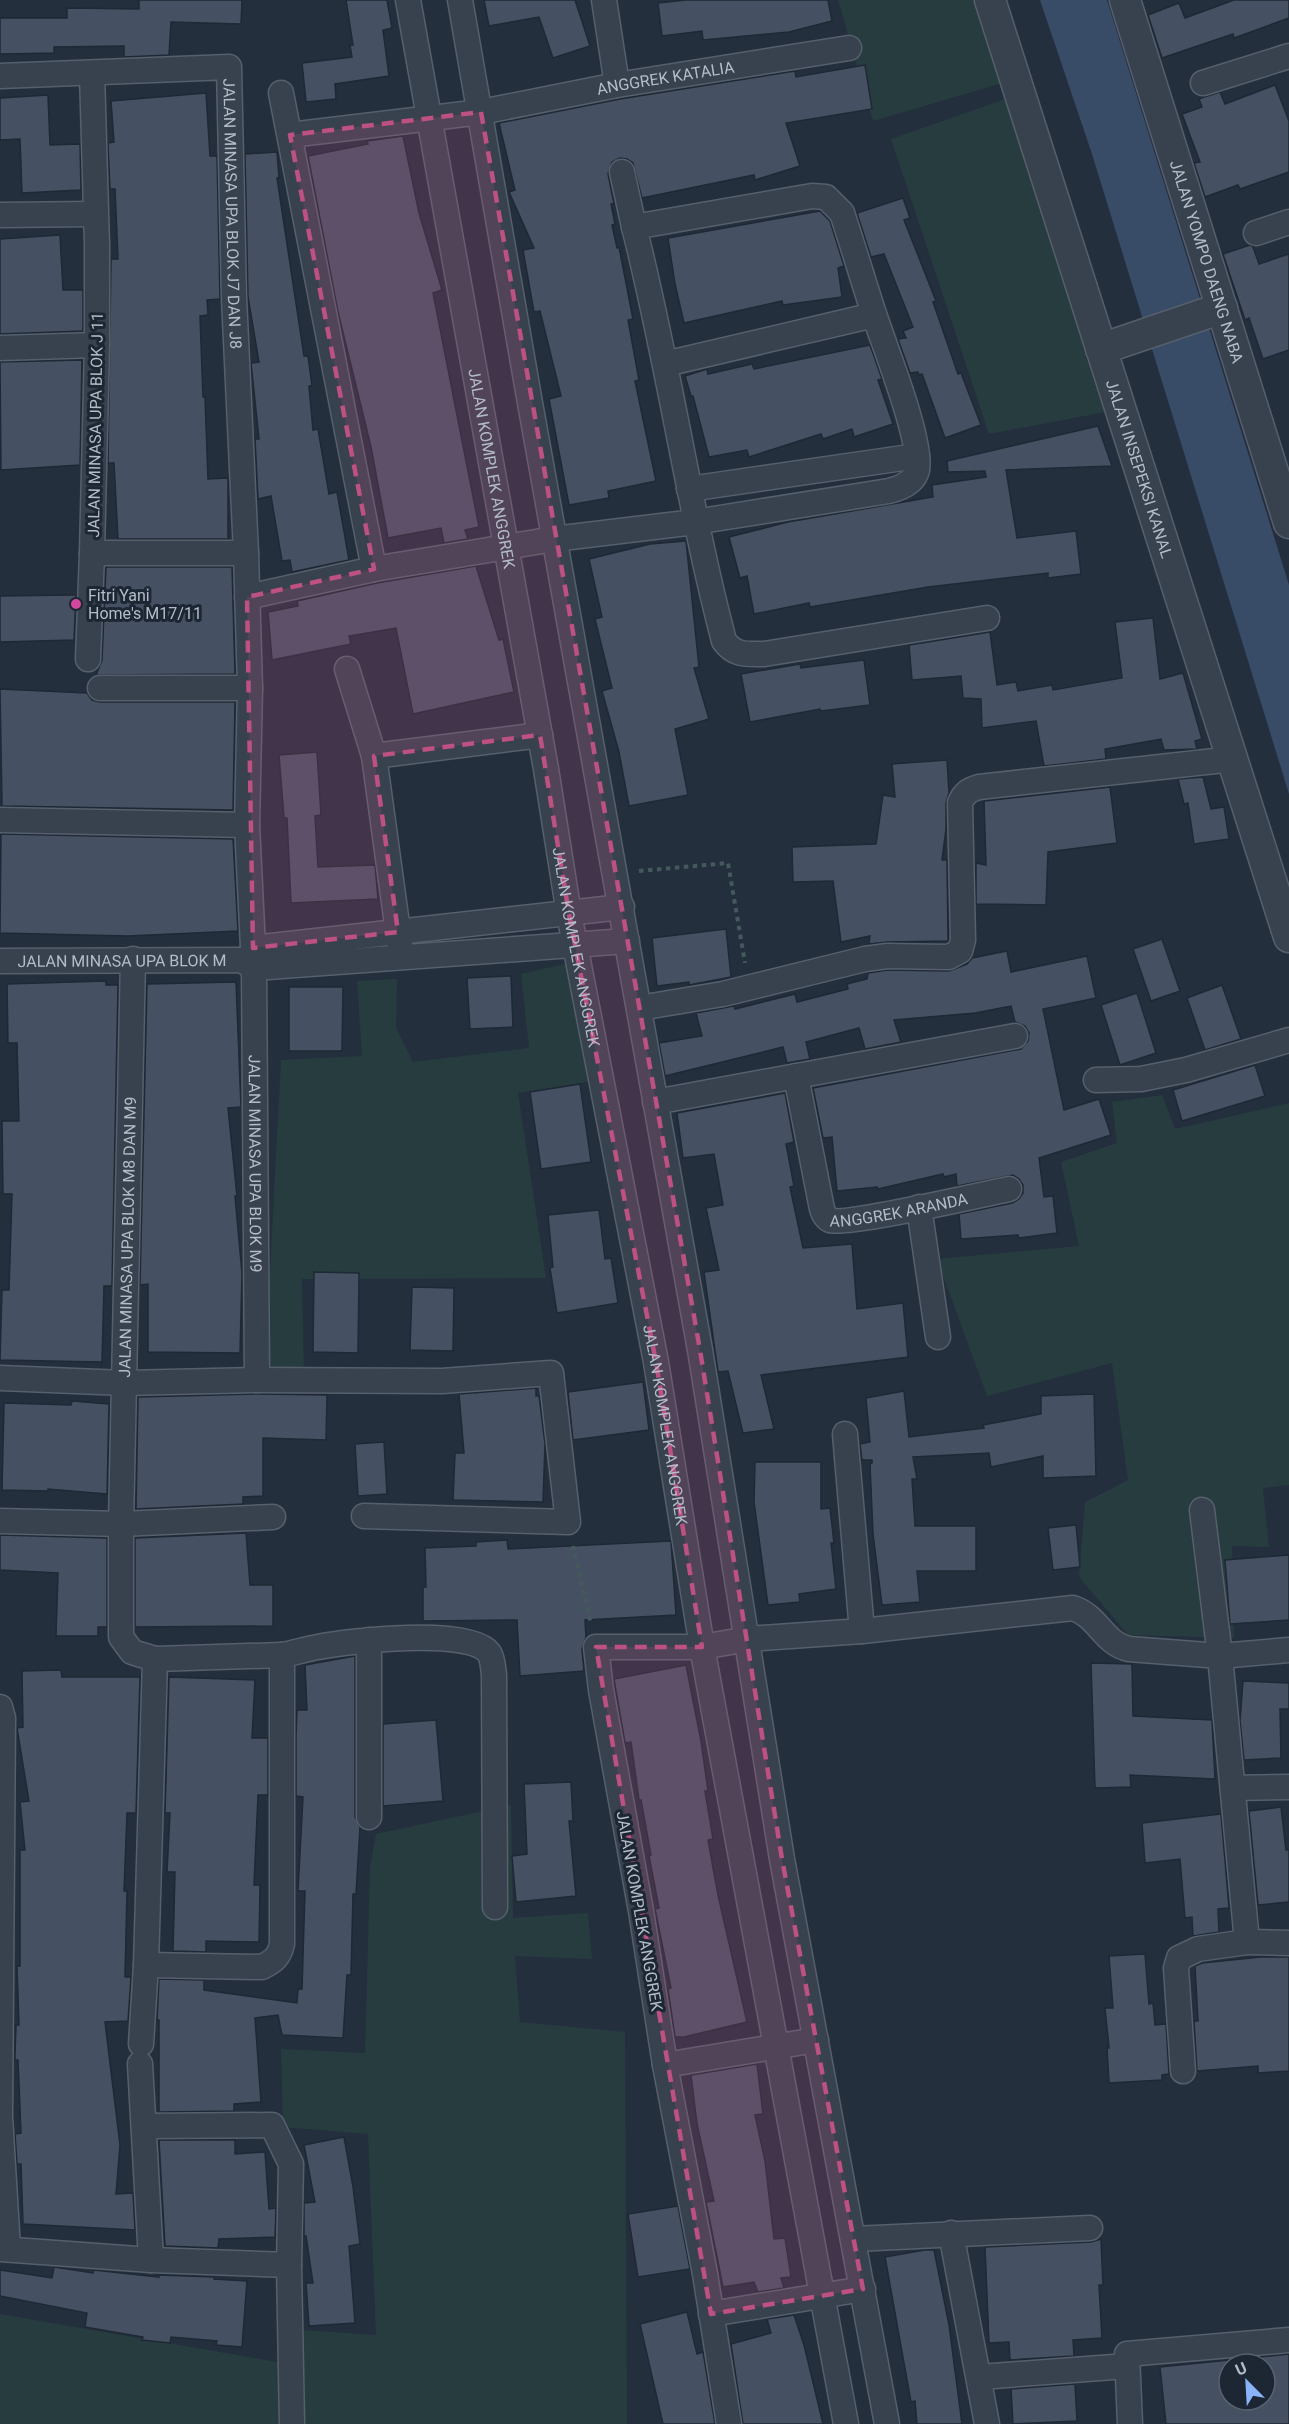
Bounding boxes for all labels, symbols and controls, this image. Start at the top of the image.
street label: ANGGREK KATALIA [595,57,736,99]
street label: JALAN MINASA UPA BLOK J7 DAN J8 [219,78,245,349]
street label: JALAN YOMPO DAENG NABA [1166,158,1247,366]
street label: JALAN MINASA UPA BLOK J 11 [84,312,107,538]
street label: JALAN KOMPLEK ANGGREK [464,367,519,571]
street label: JALAN INSEPEKSI KANAL [1102,377,1177,561]
place label: Fitri Yani Home's M17/11 [88,586,202,623]
marker: Fitri Yani Home's M17/11 [69,597,83,611]
street label: JALAN KOMPLEK ANGGREK [549,846,604,1050]
street label: JALAN MINASA UPA BLOK M [18,951,226,971]
street label: JALAN MINASA UPA BLOK M9 [245,1055,265,1273]
street label: JALAN MINASA UPA BLOK M8 DAN M9 [115,1096,140,1378]
street label: ANGGREK ARANDA [829,1189,970,1231]
street label: JALAN KOMPLEK ANGGREK [639,1323,691,1527]
street label: JALAN KOMPLEK ANGGREK [613,1810,667,2014]
north arrow [1217,2352,1277,2412]
text: U [1232,2358,1250,2380]

